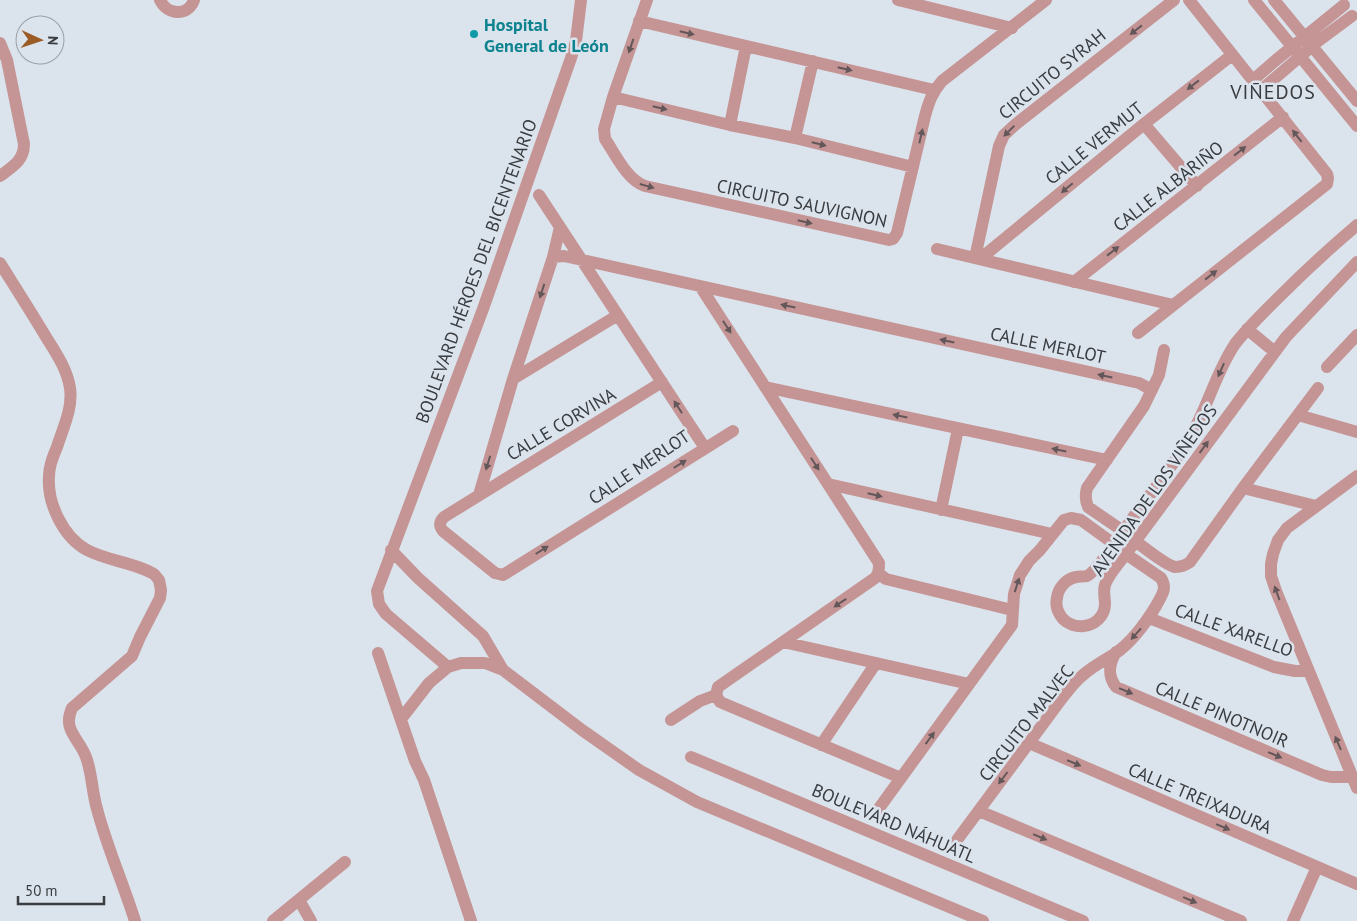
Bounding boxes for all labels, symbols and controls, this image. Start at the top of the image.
place label: Hospital General de León [484,13,609,57]
north arrow [15,15,65,65]
street label: CIRCUITO SYRAH [994,24,1110,124]
one-way arrow [1130,25,1143,36]
marker: Hospital General de León [468,28,480,40]
one-way arrow [679,29,694,37]
text: N [44,36,62,46]
one-way arrow [627,39,635,54]
one-way arrow [838,65,853,73]
district label: VIÑEDOS [1229,79,1316,105]
one-way arrow [1187,80,1200,91]
street label: CALLE VERMUT [1040,96,1148,190]
one-way arrow [653,104,668,112]
street label: BOULEVARD HÉROES DEL BICENTENARIO [410,116,542,426]
one-way arrow [1003,125,1015,137]
one-way arrow [917,128,925,144]
one-way arrow [1292,130,1303,143]
street label: CALLE ALBARIÑO [1108,136,1228,236]
one-way arrow [812,140,827,148]
one-way arrow [1234,145,1247,156]
street label: CIRCUITO SAUVIGNON [715,174,889,232]
one-way arrow [1061,182,1074,193]
one-way arrow [639,183,654,191]
one-way arrow [798,218,813,226]
one-way arrow [1106,246,1119,257]
one-way arrow [1205,270,1218,281]
one-way arrow [538,284,546,299]
one-way arrow [781,302,796,310]
one-way arrow [722,321,731,334]
street label: CALLE MERLOT [988,322,1108,368]
one-way arrow [939,337,954,345]
one-way arrow [1217,363,1225,377]
one-way arrow [1098,372,1113,380]
street label: CALLE CORVINA [502,382,620,466]
one-way arrow [674,400,683,414]
street label: AVENIDA DE LOS VIÑEDOS [1086,400,1222,580]
one-way arrow [892,412,908,420]
street label: CALLE MERLOT [584,425,694,509]
one-way arrow [1199,441,1210,454]
one-way arrow [1051,446,1066,454]
one-way arrow [484,455,492,470]
one-way arrow [810,457,819,471]
one-way arrow [673,459,686,468]
one-way arrow [868,491,883,499]
one-way arrow [535,546,549,555]
one-way arrow [1013,578,1021,593]
one-way arrow [1273,585,1281,600]
one-way arrow [834,598,847,608]
street label: CALLE XARELLO [1172,598,1296,662]
one-way arrow [1130,628,1141,641]
street label: CIRCUITO MALVEC [973,660,1079,786]
street label: CALLE PINOTNOIR [1152,676,1292,753]
one-way arrow [1119,688,1133,696]
one-way arrow [925,731,935,745]
one-way arrow [1334,736,1342,750]
one-way arrow [1268,752,1282,760]
street label: CALLE TREIXADURA [1125,757,1276,839]
one-way arrow [1067,759,1081,767]
one-way arrow [998,771,1008,785]
street label: BOULEVARD NÁHUATL [809,778,979,868]
one-way arrow [1216,823,1230,831]
one-way arrow [1033,833,1048,841]
scale bar [18,874,104,906]
text: 50 m [25,881,58,900]
one-way arrow [1183,896,1197,904]

